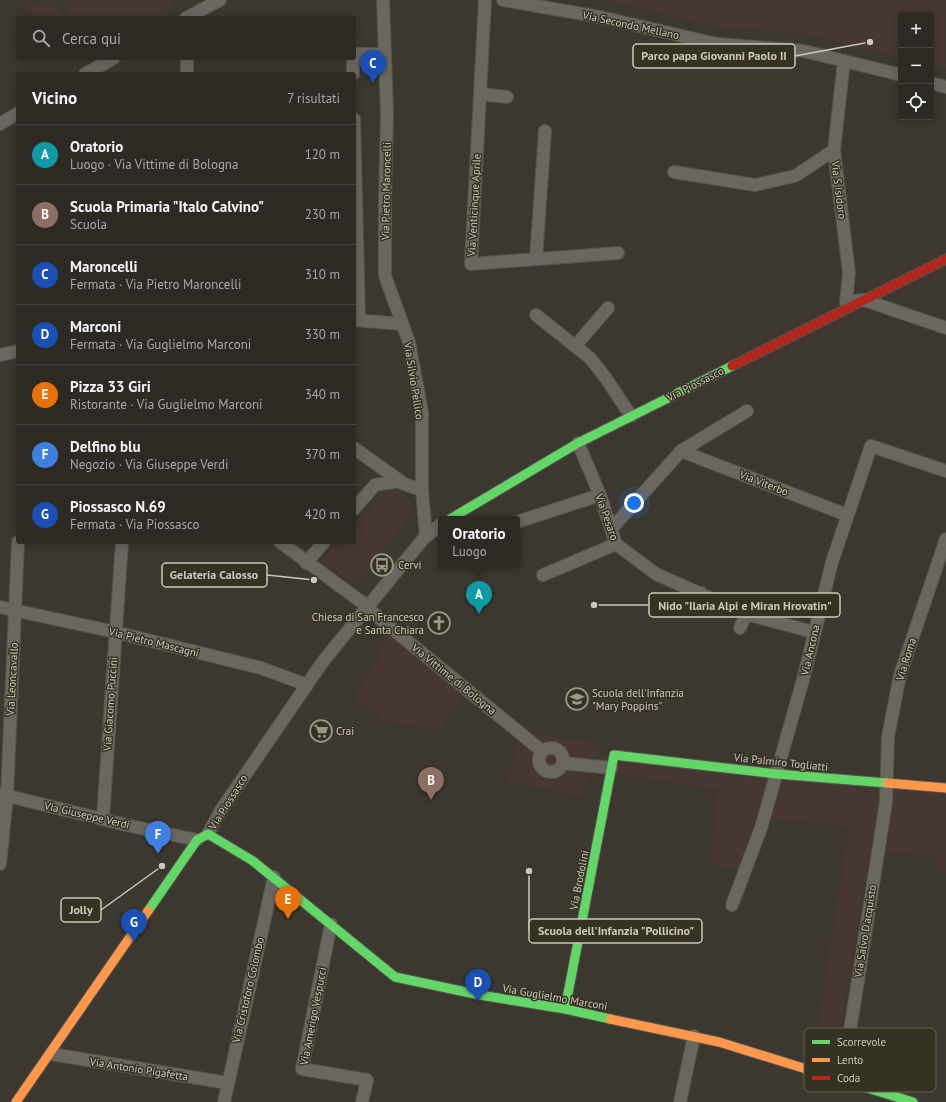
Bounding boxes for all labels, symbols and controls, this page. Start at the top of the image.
street label: Via Secondo Mellano [580,8,681,42]
map controls [898,12,934,120]
button: + [898,12,934,48]
search box [16,16,356,60]
icon: search [30,27,52,49]
text: Cerca qui [62,29,121,48]
callout: Parco papa Giovanni Paolo II [633,44,795,68]
text: Parco papa Giovanni Paolo II [641,48,787,63]
button: − [898,48,934,84]
pin: C [360,50,386,83]
button: locate [898,84,934,120]
text: Vicino [32,87,77,109]
text: 7 risultati [287,90,340,107]
text: Oratorio [70,137,123,156]
street label: Via Pietro Maroncelli [378,142,394,241]
text: A [41,146,49,163]
text: 120 m [305,146,340,163]
street label: Via Venticinque Aprile [464,153,484,258]
text: Luogo · Via Vittime di Bologna [70,156,238,173]
street label: Via S Isidoro [828,159,850,220]
text: Scuola Primaria "Italo Calvino" [70,197,264,216]
text: B [41,206,49,223]
text: 230 m [305,206,340,223]
text: Scuola [70,216,107,233]
text: Maroncelli [70,257,138,276]
text: C [41,266,49,283]
text: 310 m [305,266,340,283]
text: Fermata · Via Pietro Maroncelli [70,276,242,293]
text: Marconi [70,317,121,336]
text: D [41,326,49,343]
text: 330 m [305,326,340,343]
text: Fermata · Via Guglielmo Marconi [70,336,251,353]
street label: Via Silvio Pellico [401,340,427,421]
street label: Via Piossasco [663,364,726,405]
text: Pizza 33 Giri [70,377,151,396]
text: E [42,386,48,403]
text: 340 m [305,386,340,403]
text: Ristorante · Via Guglielmo Marconi [70,396,262,413]
text: Delfino blu [70,437,141,456]
text: F [42,446,48,463]
text: 370 m [305,446,340,463]
text: Negozio · Via Giuseppe Verdi [70,456,228,473]
street label: Via Viterbo [737,467,791,499]
street label: Via Pesaro [592,491,622,542]
your location [624,493,644,513]
text: Piossasco N.69 [70,497,166,516]
text: G [41,506,49,523]
text: 420 m [305,506,340,523]
text: Fermata · Via Piossasco [70,516,200,533]
popup [438,516,520,568]
text: Oratorio [452,524,506,543]
text: Luogo [452,543,487,560]
bus stop icon: Cervi [369,552,395,578]
place label: Cervi [398,558,422,572]
callout: Gelateria Calosso [162,563,267,587]
text: Gelateria Calosso [170,567,259,582]
pin: A [466,581,492,614]
callout: Nido "Ilaria Alpi e Miran Hrovatin" [649,593,840,617]
text: Nido "Ilaria Alpi e Miran Hrovatin" [658,598,832,613]
place label: Chiesa di San Francesco e Santa Chiara [312,610,424,637]
church icon: Chiesa di San Francesco e Santa Chiara [426,610,452,636]
street label: Via Ancona [797,623,823,678]
street label: Via Pietro Mascagni [106,624,201,660]
street label: Via Roma [893,636,919,683]
street label: Via Vittime di Bologna [408,640,499,717]
street label: Via Leoncavallo [3,642,21,717]
street label: Via Giacomo Puccini [100,656,120,753]
school or university icon: Scuola dell'Infanzia "Mary Poppins" [564,686,590,712]
place label: Scuola dell'Infanzia "Mary Poppins" [592,686,684,713]
supermarket icon: Crai [308,718,334,744]
place label: Crai [336,724,354,738]
street label: Via Palmiro Togliatti [732,750,829,774]
pin: B [418,767,444,800]
street label: Via Piossasco [205,772,251,833]
street label: Via Giuseppe Verdi [42,798,131,832]
pin: F [145,821,171,854]
street label: Via Brodolini [566,849,592,912]
street label: Via Salvo D'acquisto [851,884,879,979]
pin: E [275,886,301,919]
callout: Jolly [61,898,101,922]
text: Jolly [68,902,93,917]
pin: G [121,909,147,942]
callout: Scuola dell'Infanzia "Pollicino" [529,919,702,943]
text: Scuola dell'Infanzia "Pollicino" [538,923,694,938]
street label: Via Cristoforo Colombo [229,936,267,1045]
street label: Via Amerigo Vespucci [296,966,329,1067]
pin: D [465,969,491,1002]
street label: Via Guglielmo Marconi [500,981,609,1013]
legend [804,1028,936,1092]
text: Scorrevole [837,1035,887,1049]
text: Lento [837,1053,863,1067]
street label: Via Antonio Pigafetta [88,1054,189,1084]
text: Coda [837,1071,860,1085]

